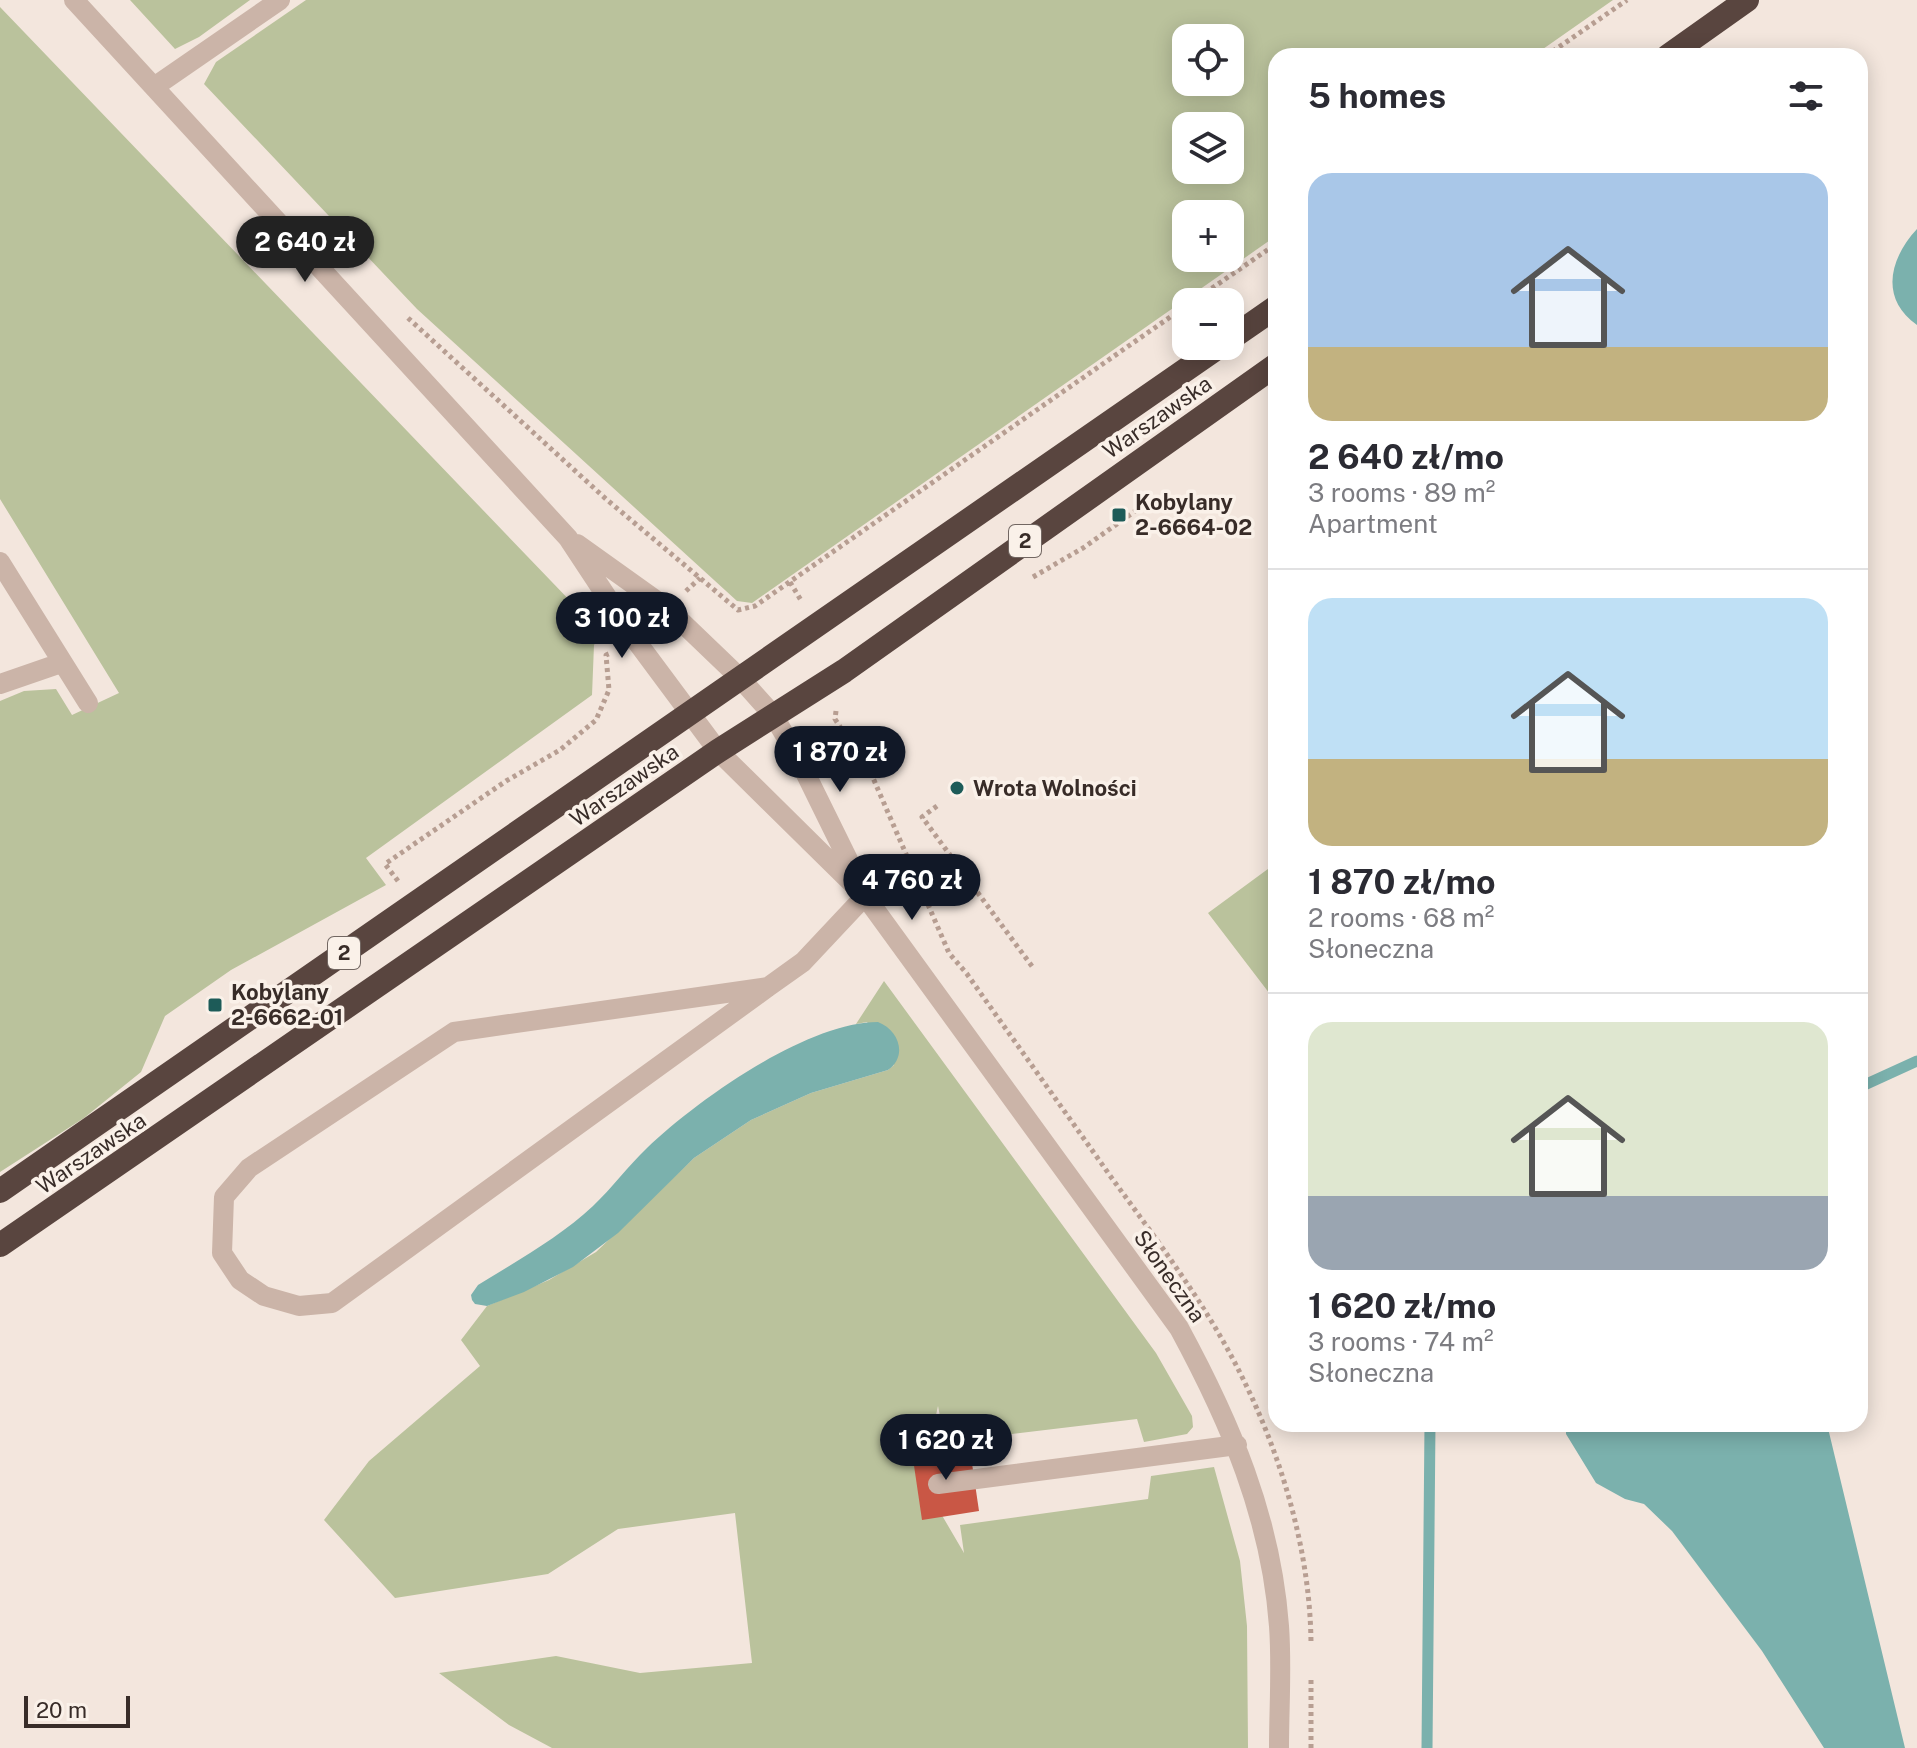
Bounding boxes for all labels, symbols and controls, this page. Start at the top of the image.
map controls [1172,24,1244,360]
button: locate [1172,24,1244,96]
icon: filters [1784,74,1828,118]
text: 5 homes [1308,76,1446,116]
button: layers [1172,112,1244,184]
button: + [1172,200,1244,272]
pin: 2 640 zł [222,216,388,284]
icon: home [1496,225,1640,369]
text: 2 640 zł [254,226,356,257]
button: − [1172,288,1244,360]
street label: Warszawska [1098,370,1216,464]
text: 2 640 zł/mo [1308,437,1504,477]
text: 3 rooms · 89 m² [1308,477,1495,508]
place label: Kobylany 2-6664-02 [1135,489,1252,540]
marker: Kobylany 2-6664-02 [1110,506,1128,524]
text: Apartment [1308,508,1438,539]
road number: 2 [1009,525,1041,557]
pin: 3 100 zł [539,592,705,660]
text: 3 100 zł [574,602,670,633]
icon: home [1496,650,1640,794]
pin: 1 870 zł [757,726,923,794]
text: 1 870 zł [792,736,888,767]
street label: Warszawska [565,738,683,832]
place label: Wrota Wolności [973,775,1137,801]
marker: Wrota Wolności [948,779,966,797]
pin: 4 760 zł [829,854,995,922]
text: 1 870 zł/mo [1308,862,1495,902]
text: 4 760 zł [861,864,963,895]
text: 2 rooms · 68 m² [1308,902,1494,933]
text: Słoneczna [1308,933,1434,964]
road number: 2 [328,937,360,969]
place label: Kobylany 2-6662-01 [231,979,343,1030]
marker: Kobylany 2-6662-01 [206,996,224,1014]
icon: home [1496,1074,1640,1218]
street label: Warszawska [31,1107,151,1199]
street label: Słoneczna [1129,1225,1211,1327]
text: 1 620 zł/mo [1308,1286,1496,1326]
text: 3 rooms · 74 m² [1308,1326,1494,1357]
text: Słoneczna [1308,1357,1434,1388]
pin: 1 620 zł [863,1414,1029,1482]
text: 1 620 zł [898,1424,994,1455]
scale bar [24,1692,130,1728]
text: 20 m [36,1697,87,1723]

